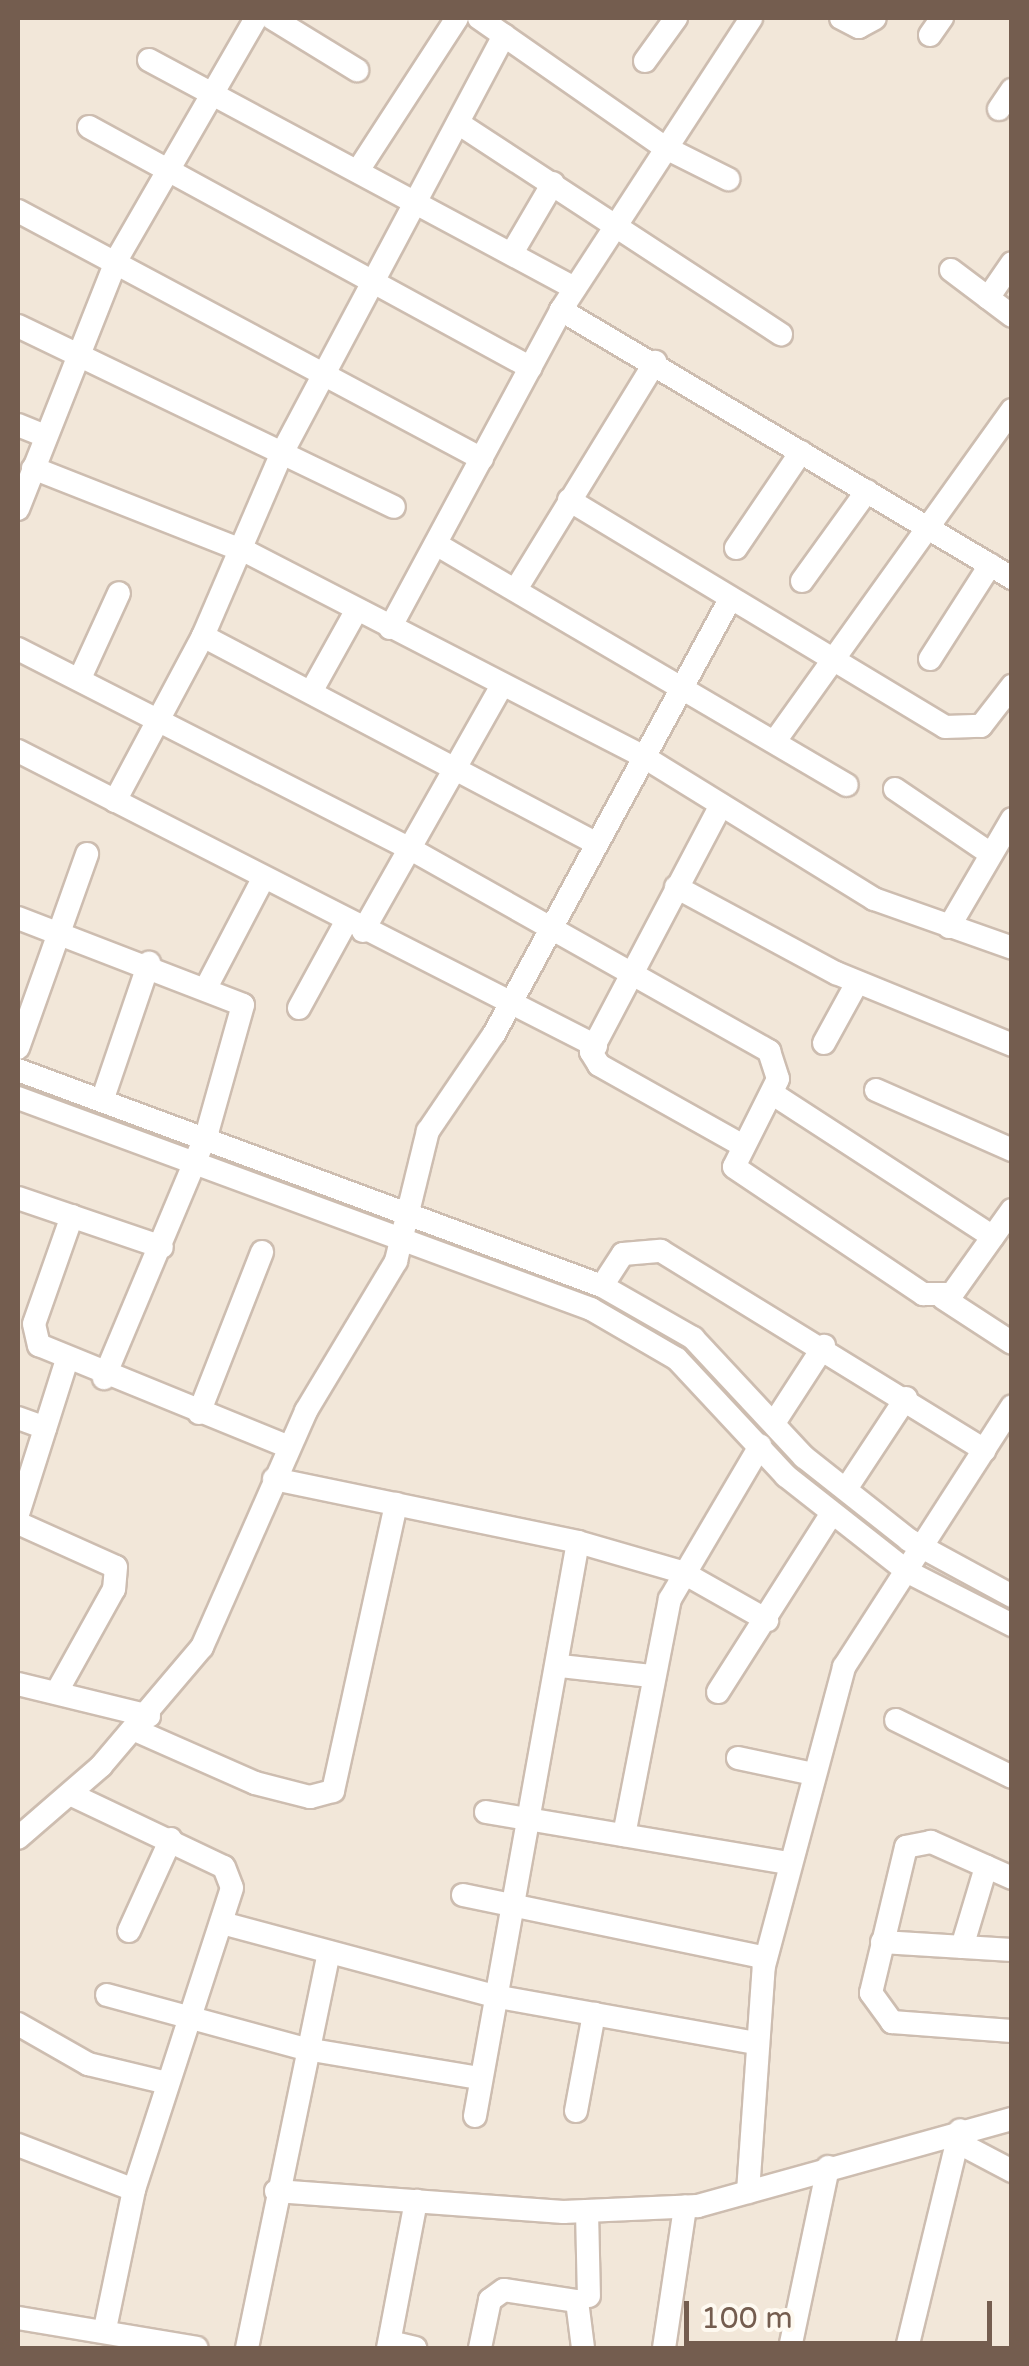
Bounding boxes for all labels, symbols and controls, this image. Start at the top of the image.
scale bar [689,2281,996,2343]
text: 100 m [701,2300,793,2337]

